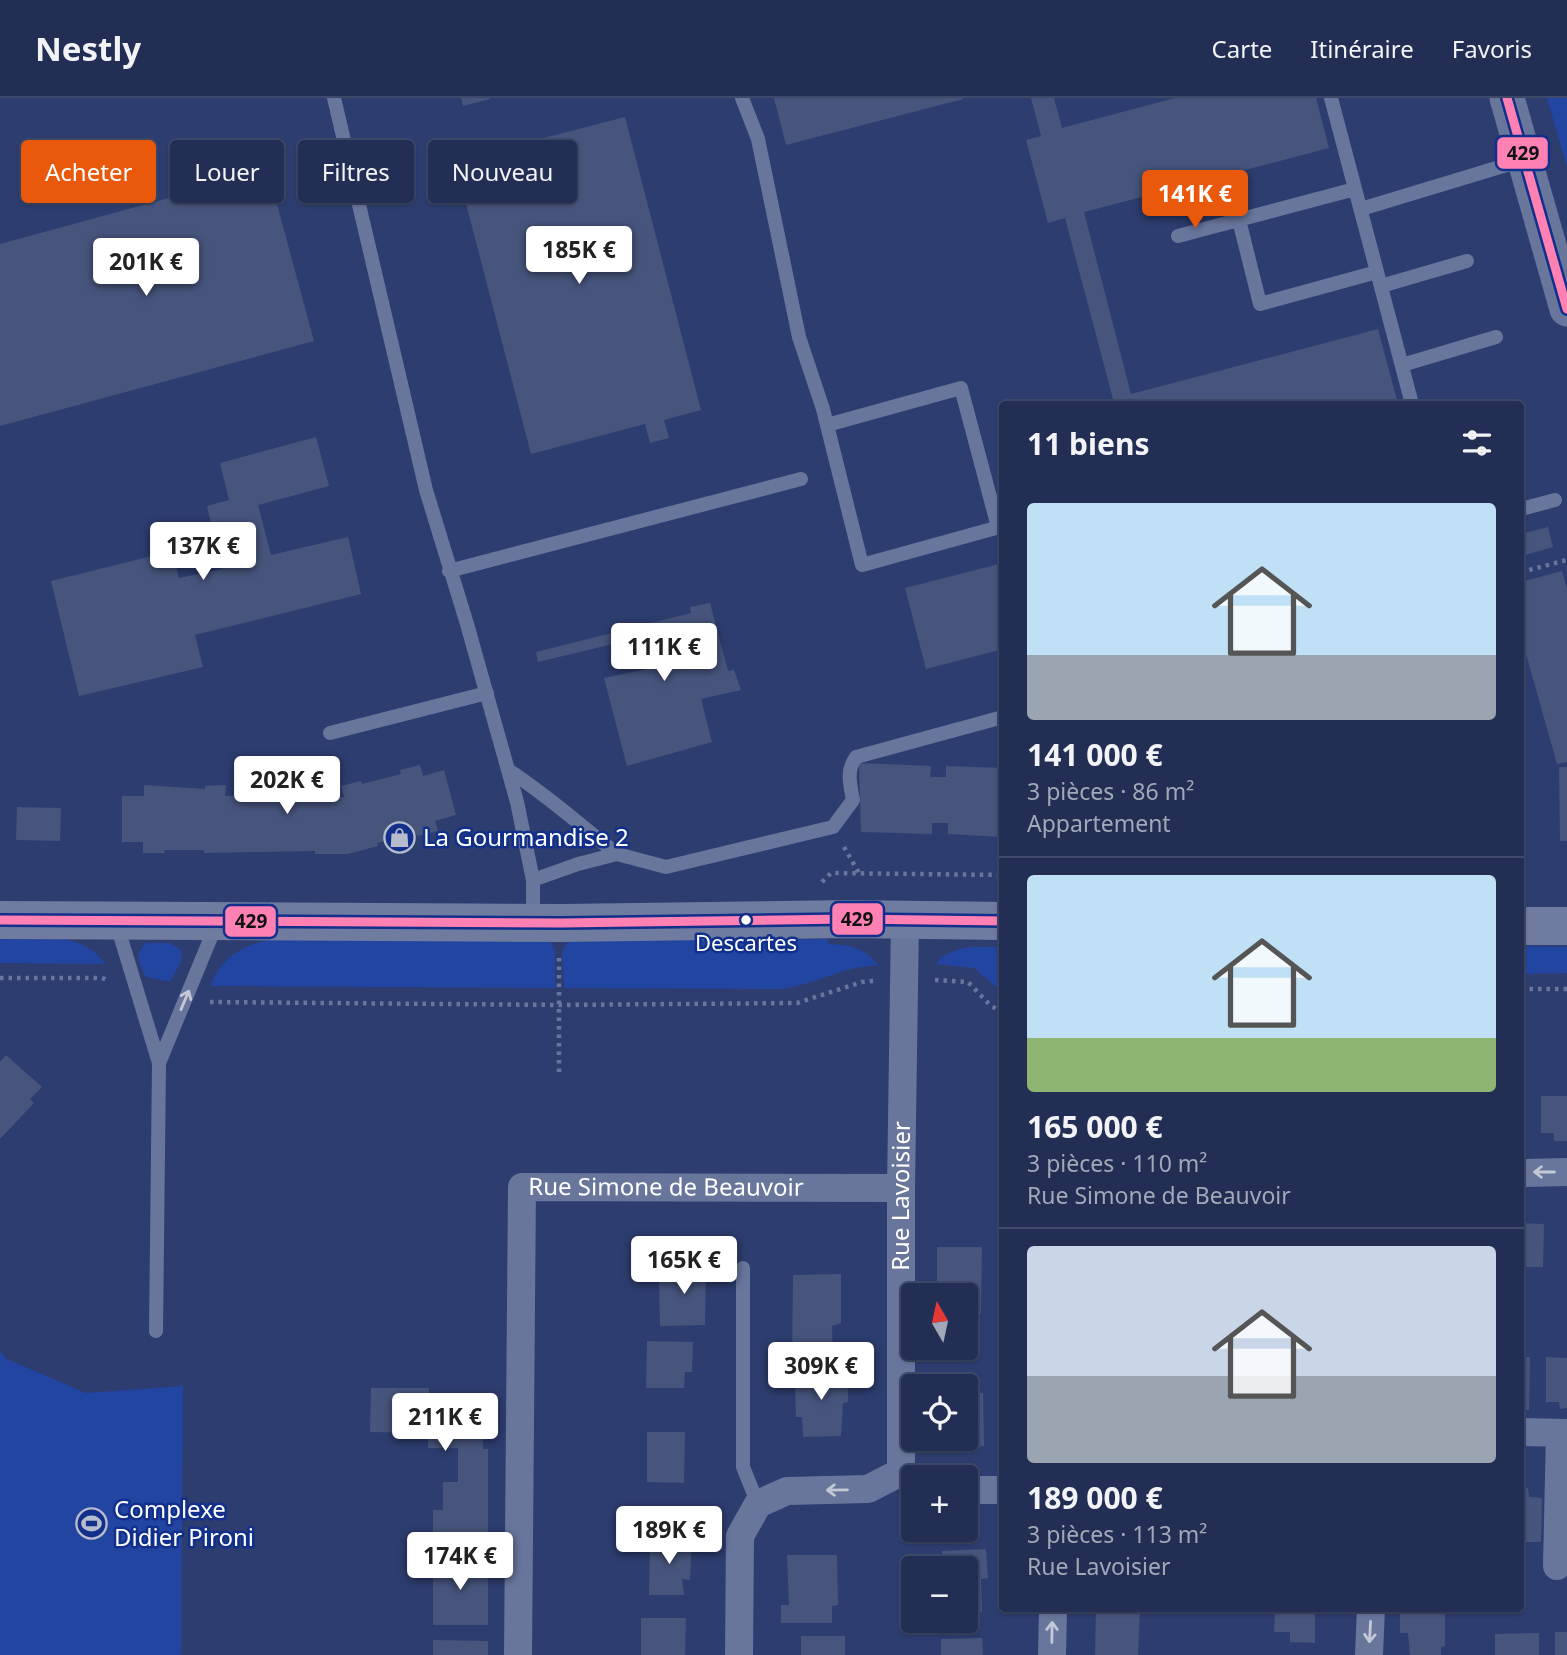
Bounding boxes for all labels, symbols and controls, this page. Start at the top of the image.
text: Nestly [35,26,141,71]
text: Carte [1212,32,1272,65]
text: Itinéraire [1310,32,1414,65]
text: Favoris [1452,32,1532,65]
line badge: 429 [1496,136,1549,170]
chip: Acheter [21,140,156,203]
chip: Louer [170,140,284,203]
chip: Filtres [298,140,414,203]
chip: Nouveau [428,140,577,203]
text: 429 [1507,140,1539,166]
pin: 141K € [1138,170,1252,230]
text: 141K € [1158,177,1232,209]
pin: 185K € [522,226,636,286]
text: 185K € [542,233,616,265]
pin: 201K € [89,238,203,298]
text: 201K € [109,245,183,277]
text: 11 biens [1027,423,1150,464]
icon: filters [1458,424,1496,462]
pin: 137K € [146,522,260,582]
text: 137K € [166,529,240,561]
icon: home [1199,548,1325,674]
pin: 111K € [607,624,721,683]
text: 111K € [627,630,701,662]
text: 141 000 € [1027,734,1163,775]
pin: 202K € [230,756,344,816]
text: 202K € [250,763,324,795]
text: 3 pièces · 86 m² [1027,775,1194,807]
text: Appartement [1027,807,1171,839]
place label: La Gourmandise 2 [423,820,629,853]
shop icon: La Gourmandise 2 [383,821,417,855]
line badge: 429 [831,902,884,936]
line badge: 429 [224,905,277,938]
text: 429 [841,906,873,932]
text: 429 [235,908,267,934]
marker: Descartes [739,913,753,927]
icon: home [1199,920,1325,1046]
place label: Descartes [695,927,797,957]
one-way arrow [179,989,192,1011]
text: 165 000 € [1027,1106,1163,1147]
street label: Rue Lavoisier [883,1121,917,1271]
text: 3 pièces · 110 m² [1027,1147,1207,1179]
one-way arrow [1533,1166,1556,1179]
street label: Rue Simone de Beauvoir [528,1169,804,1203]
text: Rue Simone de Beauvoir [1027,1179,1291,1211]
pin: 165K € [627,1236,741,1296]
text: 165K € [647,1243,721,1275]
north arrow [901,1283,978,1360]
map controls [901,1283,978,1633]
icon: home [1199,1291,1325,1417]
pin: 309K € [764,1342,878,1402]
text: 309K € [784,1349,858,1381]
button: locate [901,1374,978,1451]
pin: 211K € [388,1394,502,1453]
text: 211K € [408,1400,482,1432]
button: + [901,1465,978,1542]
text: 189 000 € [1027,1477,1163,1518]
one-way arrow [826,1483,849,1497]
place label: Complexe Didier Pironi [114,1492,254,1553]
pin: 189K € [612,1506,726,1566]
sports icon: Complexe Didier Pironi [74,1507,108,1541]
text: 189K € [632,1513,706,1545]
text: 3 pièces · 113 m² [1027,1518,1207,1550]
pin: 174K € [403,1532,517,1592]
text: 174K € [423,1539,497,1571]
text: Rue Lavoisier [1027,1550,1170,1582]
button: − [901,1556,978,1633]
one-way arrow [1046,1620,1059,1643]
one-way arrow [1364,1620,1377,1643]

